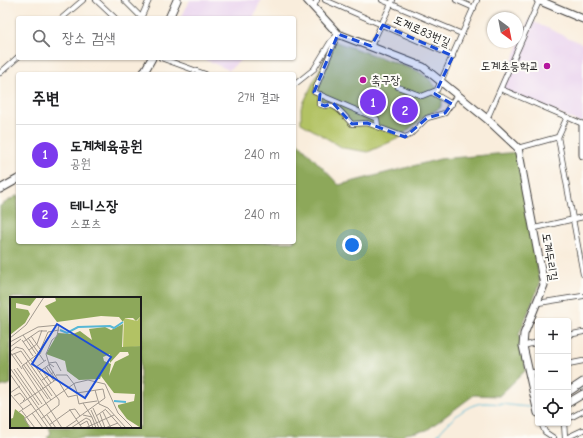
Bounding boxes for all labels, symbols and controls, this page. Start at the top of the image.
street label: 도계로83번길 [391,12,453,50]
north arrow [487,12,523,48]
search box [16,16,296,60]
icon: search [30,27,52,49]
text: 장소 검색 [62,29,115,47]
place label: 도계초등학교 [481,59,539,73]
marker: 도계초등학교 [542,61,552,71]
place label: 축구장 [371,73,400,87]
marker: 축구장 [358,75,368,85]
pin: 1 [360,87,386,117]
text: 주변 [32,89,59,108]
text: 2개 결과 [237,90,280,105]
pin: 2 [392,95,418,125]
text: 도계체육공원 [70,137,142,155]
text: 1 [42,147,48,162]
text: 240 m [244,147,280,162]
text: 공원 [70,156,91,171]
text: 테니스장 [70,197,118,215]
text: 2 [42,207,48,222]
text: 240 m [244,207,280,222]
text: 스포츠 [70,216,101,231]
street label: 도계두리길 [539,232,561,282]
your location [342,235,362,255]
inset map [10,297,141,428]
map controls [535,318,571,426]
button: + [535,318,571,354]
button: − [535,354,571,390]
button: locate [535,390,571,426]

